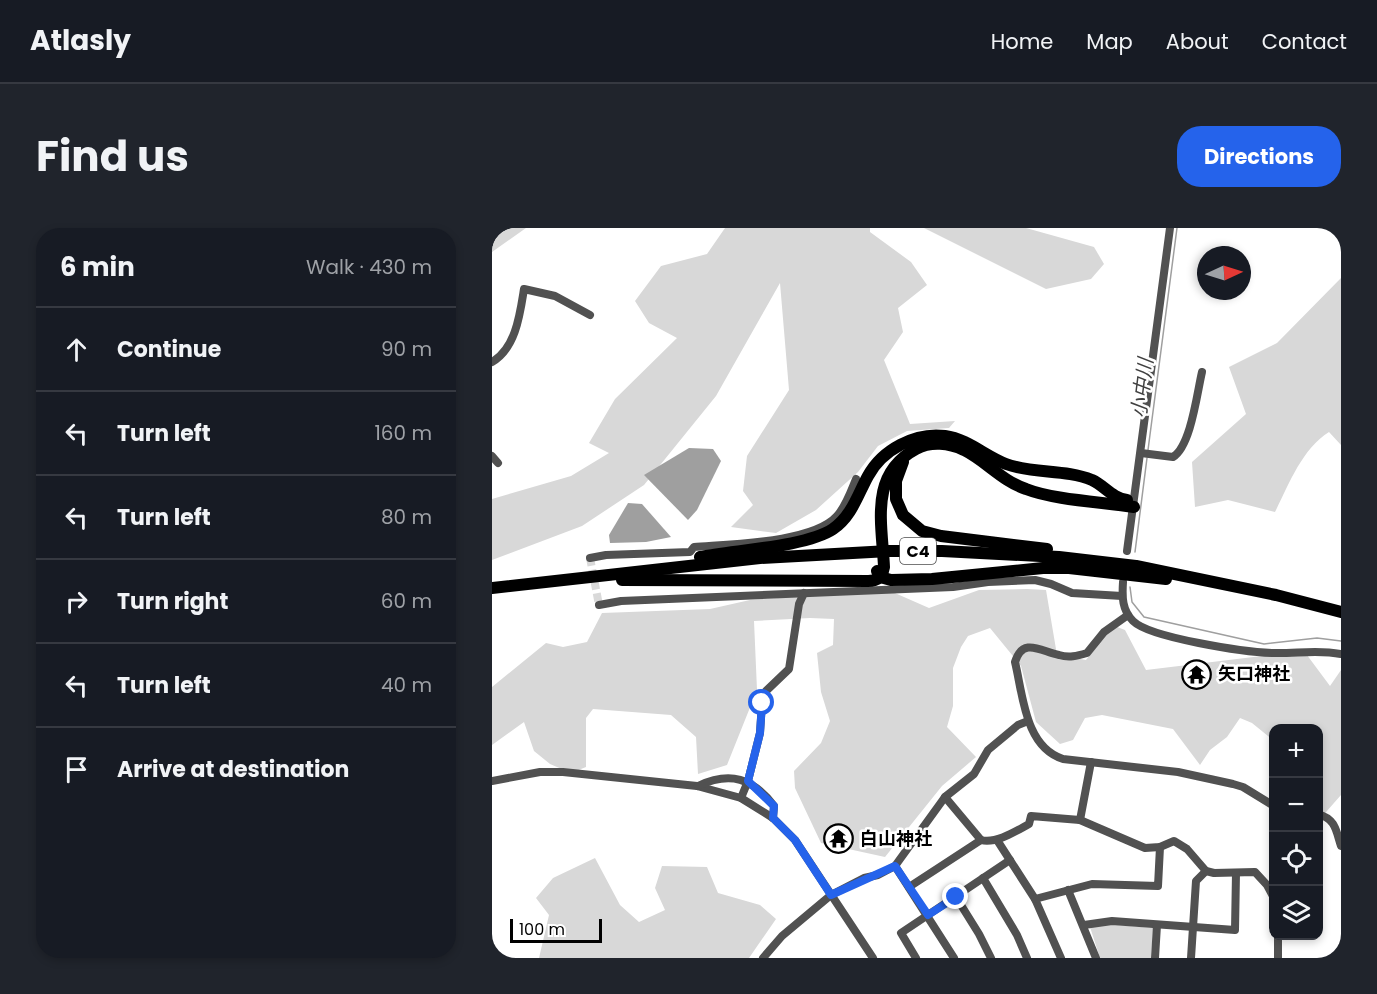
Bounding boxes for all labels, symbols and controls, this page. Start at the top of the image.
text: Atlasly [30,21,131,60]
text: Home [991,27,1053,56]
text: Map [1086,27,1133,56]
text: About [1166,27,1229,56]
text: Contact [1262,27,1347,56]
button: Directions [1177,126,1341,187]
text: Find us [36,127,189,186]
north arrow [1197,246,1251,300]
text: 6 min [60,249,135,285]
text: Walk · 430 m [306,253,432,281]
icon: ahead [60,333,93,366]
text: Continue [117,334,221,365]
text: 90 m [381,335,432,363]
water label: 小中川 [1124,355,1160,419]
icon: left [60,417,93,450]
text: Turn left [117,418,211,449]
text: 160 m [374,419,432,447]
icon: left [60,501,93,534]
text: Turn left [117,502,211,533]
text: 80 m [381,503,432,531]
road number: C4 [900,538,936,564]
icon: right [60,585,93,618]
text: Turn right [117,586,228,617]
text: 60 m [381,587,432,615]
temple icon: 矢口神社 [1181,658,1213,690]
place label: 矢口神社 [1218,661,1290,686]
icon: left [60,669,93,702]
text: Turn left [117,670,211,701]
text: 40 m [381,671,432,699]
route start [748,689,774,715]
map controls [1269,724,1323,940]
button: + [1269,724,1323,778]
icon: arrive [60,753,93,786]
text: Arrive at destination [117,754,349,785]
button: − [1269,778,1323,832]
temple icon: 白山神社 [823,823,855,855]
place label: 白山神社 [860,826,932,851]
button: locate [1269,832,1323,886]
route end [942,883,968,909]
button: layers [1269,886,1323,940]
scale bar [510,916,602,944]
text: 100 m [519,918,565,941]

